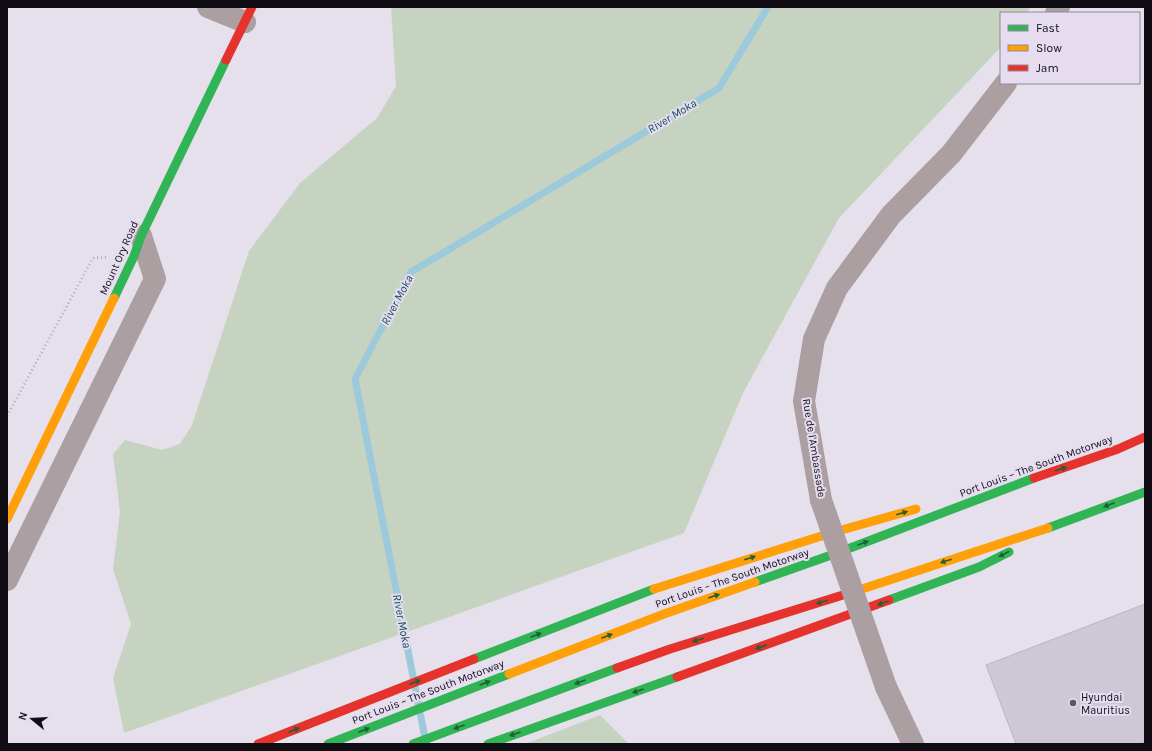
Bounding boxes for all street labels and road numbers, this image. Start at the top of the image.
street label: Mount Ory Road [97,219,141,297]
street label: Rue de l'Ambassade [800,398,828,499]
street label: Port Louis – The South Motorway [958,432,1114,500]
street label: Port Louis – The South Motorway [653,546,811,610]
street label: Port Louis – The South Motorway [350,657,506,727]

